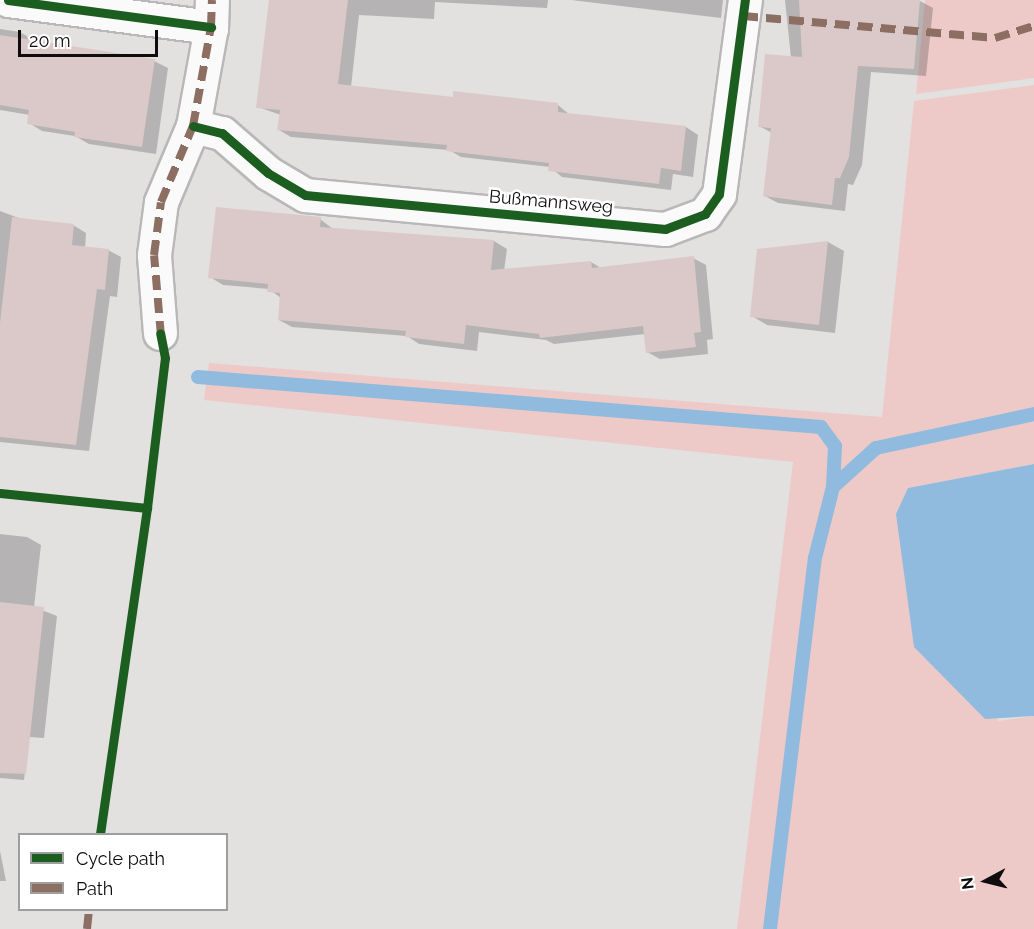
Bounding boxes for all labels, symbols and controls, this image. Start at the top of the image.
scale bar [21,18,160,56]
text: 20 m [29,30,71,51]
street label: Bußmannsweg [488,186,614,218]
legend [18,833,228,911]
text: Cycle path [76,848,165,869]
north arrow [956,851,1016,911]
text: N [957,876,978,890]
text: Path [76,878,113,899]

